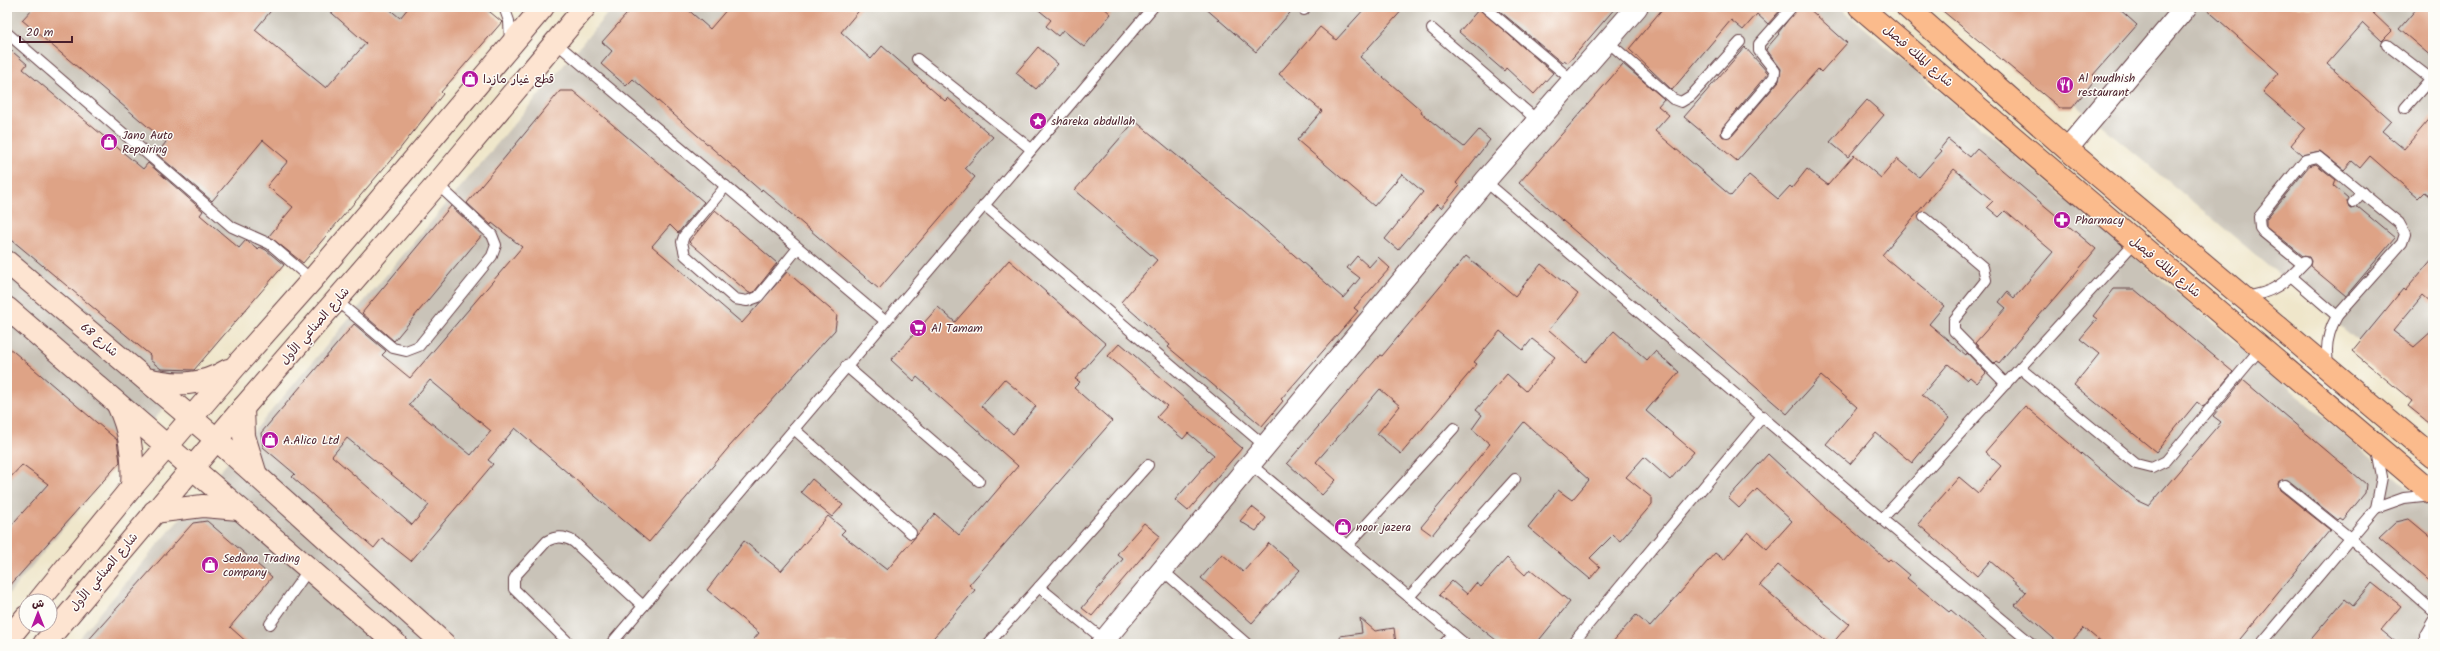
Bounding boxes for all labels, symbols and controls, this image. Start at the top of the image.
scale bar [20,18,72,44]
street label: شارع الملك فيصل [1879,20,1957,92]
text: 20 m [26,23,54,42]
shop icon: قطع غيار مازدا [460,69,480,89]
place label: Al mudhish restaurant [2078,69,2135,102]
place label: قطع غيار مازدا [483,70,554,89]
restaurant icon: Al mudhish restaurant [2055,75,2075,95]
place icon: shareka abdullah [1028,111,1048,131]
place label: shareka abdullah [1051,112,1135,131]
place label: Jano Auto Repairing [122,126,173,159]
shop icon: Jano Auto Repairing [99,132,119,152]
pharmacy icon: Pharmacy [2052,210,2072,230]
place label: Pharmacy [2075,211,2124,230]
street label: شارع الملك فيصل [2125,232,2205,302]
street label: شارع الصناعي الأول [276,283,355,370]
street label: شارع 68 [76,318,122,362]
supermarket icon: Al Tamam [908,318,928,338]
place label: Al Tamam [931,319,983,338]
shop icon: A.Alico Ltd [260,430,280,450]
place label: A.Alico Ltd [283,431,340,450]
shop icon: noor jazera [1333,517,1353,537]
place label: noor jazera [1356,518,1411,537]
street label: شارع الصناعي الأول [65,528,143,616]
place label: Sedana Trading company [223,549,300,582]
shop icon: Sedana Trading company [200,555,220,575]
north arrow [18,593,58,633]
text: ش [32,595,44,613]

